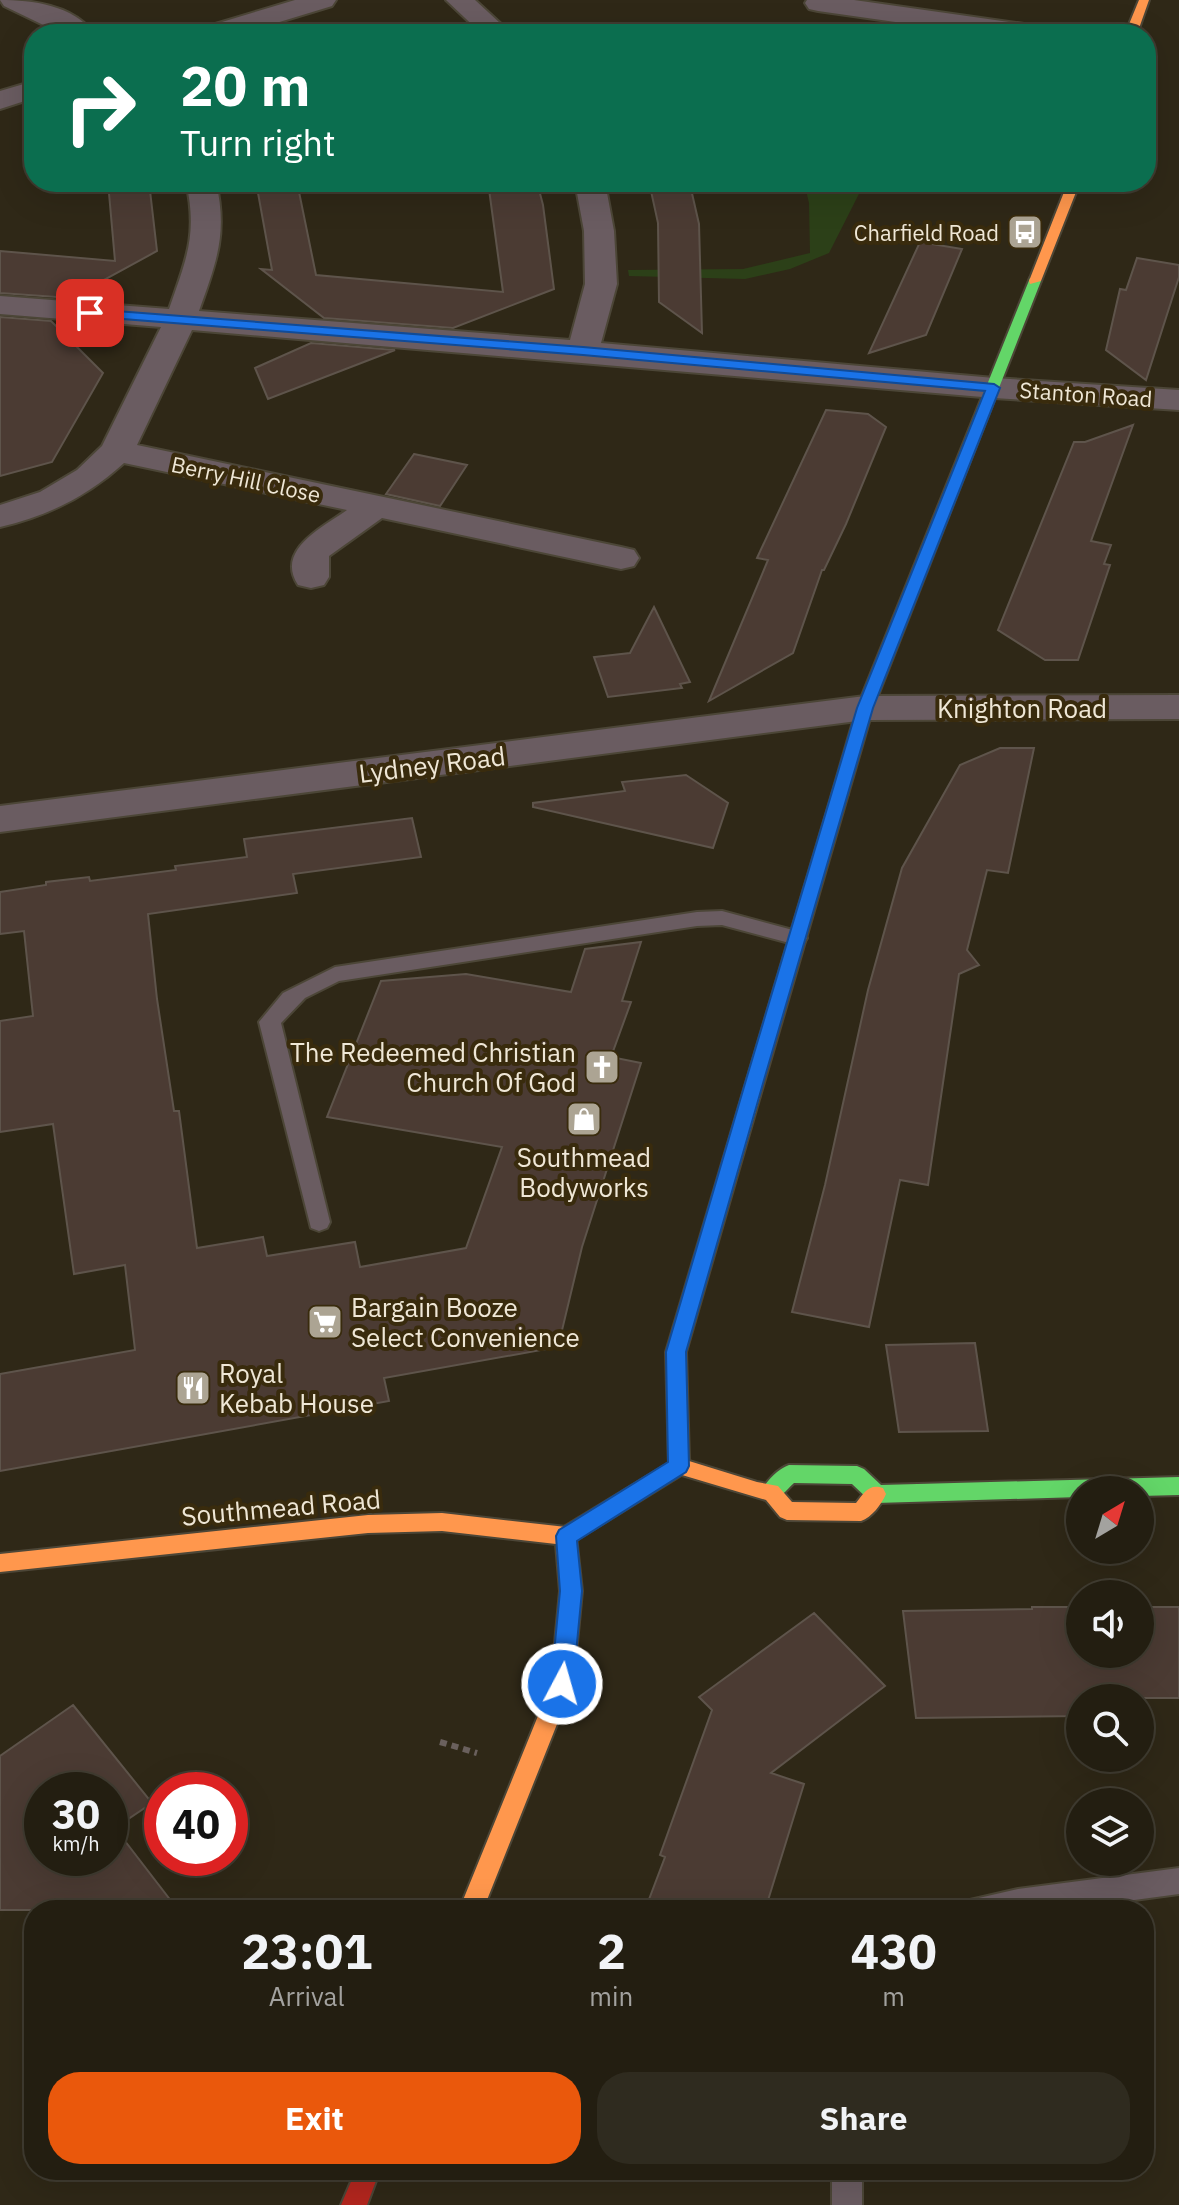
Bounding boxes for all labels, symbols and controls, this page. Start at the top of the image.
text: 20 m [180,49,310,121]
icon: right [48,56,152,160]
text: Turn right [180,119,336,166]
bus stop icon: Charfield Road [1006,213,1044,251]
place label: Charfield Road [854,218,999,247]
pin [56,279,124,347]
icon: arrive [68,291,112,335]
street label: Stanton Road [1019,375,1153,413]
street label: Berry Hill Close [169,449,323,509]
street label: Knighton Road [937,691,1107,725]
street label: Lydney Road [357,738,507,790]
place label: The Redeemed Christian Church Of God [290,1035,576,1099]
church icon: The Redeemed Christian Church Of God [583,1048,621,1086]
shop icon: Southmead Bodyworks [565,1100,603,1138]
place label: Southmead Bodyworks [517,1140,651,1204]
place label: Bargain Booze Select Convenience [351,1290,580,1354]
supermarket icon: Bargain Booze Select Convenience [306,1303,344,1341]
place label: Royal Kebab House [219,1356,374,1420]
restaurant icon: Royal Kebab House [174,1369,212,1407]
north arrow [1066,1476,1154,1564]
map controls [1066,1476,1154,1876]
street label: Southmead Road [180,1481,382,1533]
button: sound [1066,1580,1154,1668]
position arrow [520,1642,604,1726]
button: search [1066,1684,1154,1772]
speed limit sign: 40 [144,1772,248,1876]
text: 30 [52,1788,100,1840]
button: layers [1066,1788,1154,1876]
text: km/h [52,1830,100,1857]
text: 23:01 [241,1920,372,1982]
text: 2 [597,1920,626,1982]
text: 430 [850,1920,937,1982]
text: Arrival [269,1979,345,2013]
text: min [589,1979,633,2013]
text: m [882,1979,905,2013]
button: Exit [48,2072,581,2164]
button: Share [597,2072,1130,2164]

